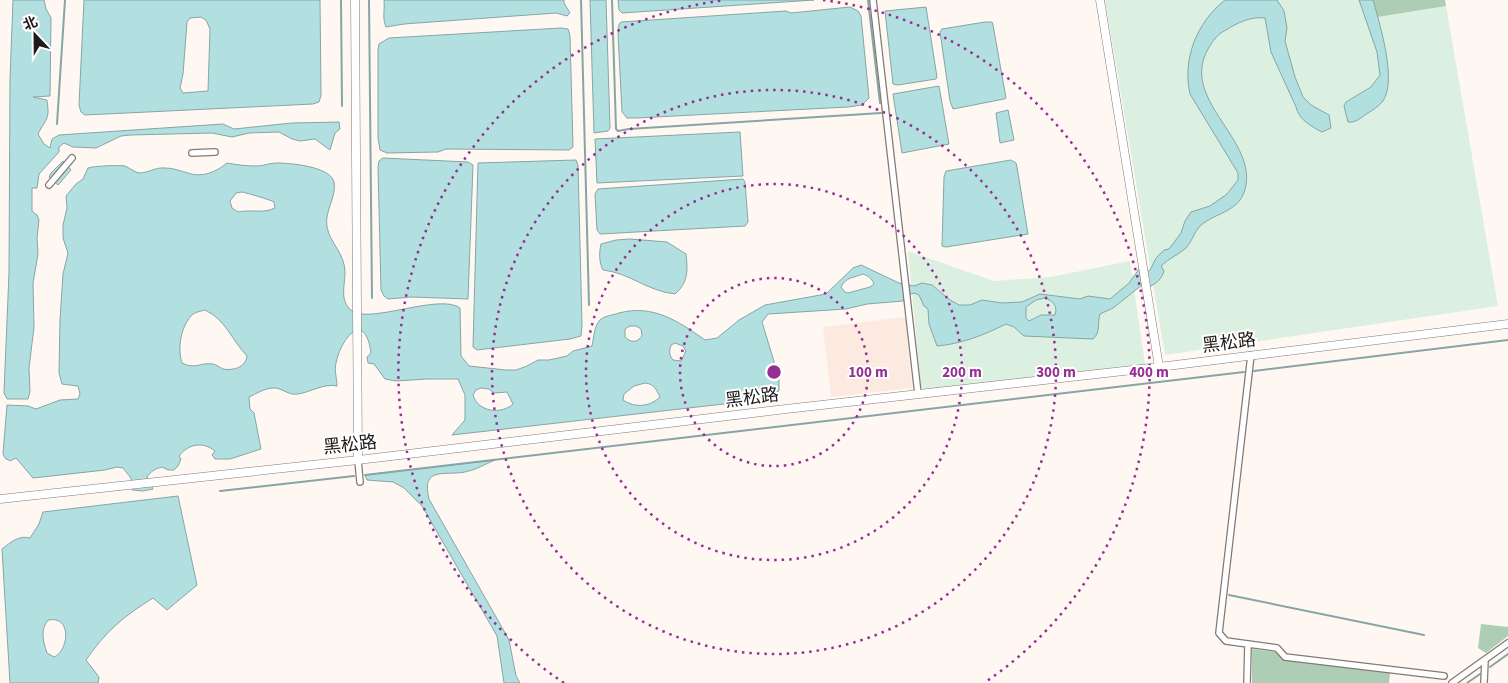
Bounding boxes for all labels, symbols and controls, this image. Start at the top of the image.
north arrow [10,10,60,60]
text: 北 [20,12,41,36]
street label: 黑松路 [1201,327,1257,359]
text: 100 m [848,362,888,383]
text: 200 m [942,362,982,383]
text: 300 m [1036,362,1076,383]
text: 400 m [1129,362,1169,383]
centre of rings [765,363,783,381]
street label: 黑松路 [724,382,780,414]
street label: 黑松路 [322,430,378,460]

